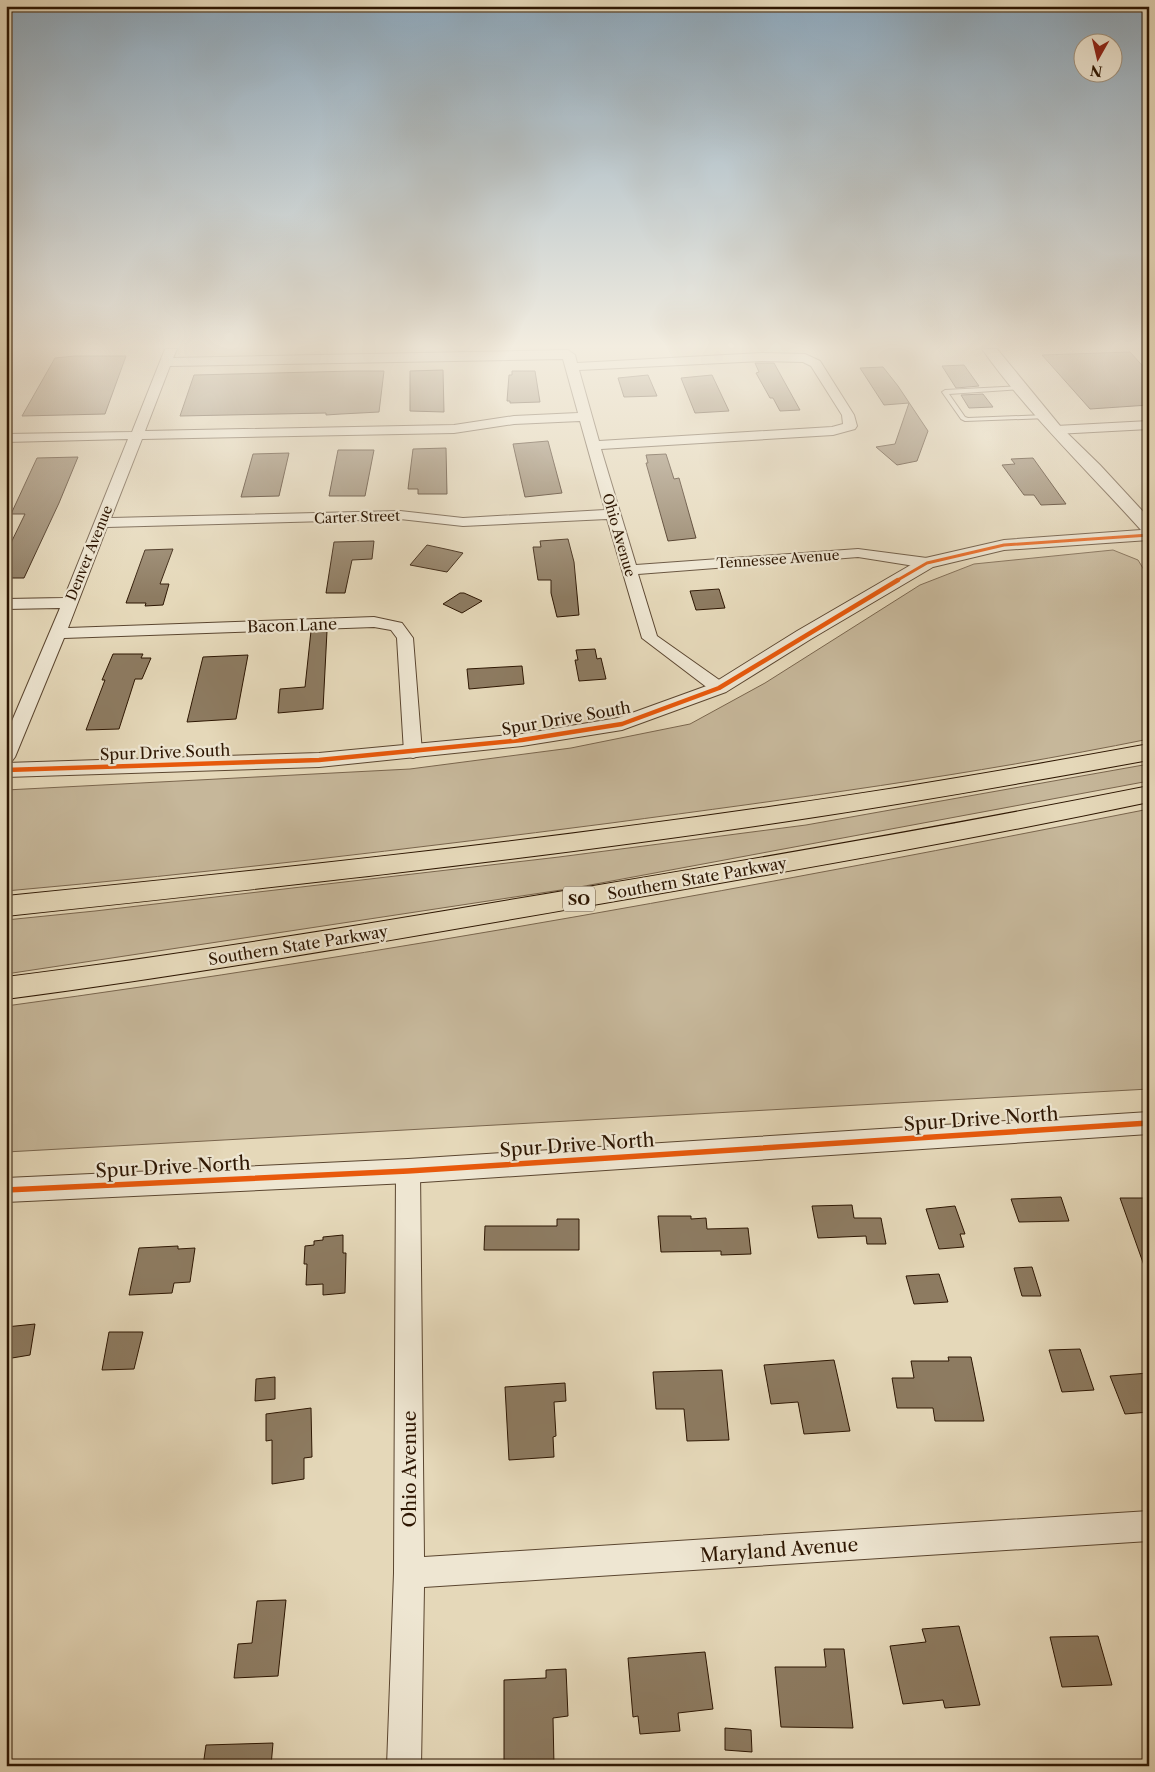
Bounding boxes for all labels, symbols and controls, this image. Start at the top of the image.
north arrow [1072,32,1122,82]
text: N [1089,61,1103,81]
street label: Ohio Avenue [598,491,640,579]
street label: Denver Avenue [62,503,116,603]
street label: Carter Street [314,507,400,527]
street label: Tennessee Avenue [716,546,840,572]
street label: Bacon Lane [247,613,337,637]
street label: Spur Drive South [500,697,632,739]
street label: Spur Drive South [99,740,231,764]
street label: Southern State Parkway [606,852,789,904]
road number: SO [563,886,595,912]
street label: Southern State Parkway [207,921,390,969]
street label: Spur Drive North [903,1102,1059,1136]
street label: Spur Drive North [499,1128,655,1162]
street label: Spur Drive North [95,1151,251,1183]
street label: Ohio Avenue [398,1411,421,1527]
street label: Maryland Avenue [699,1533,859,1567]

